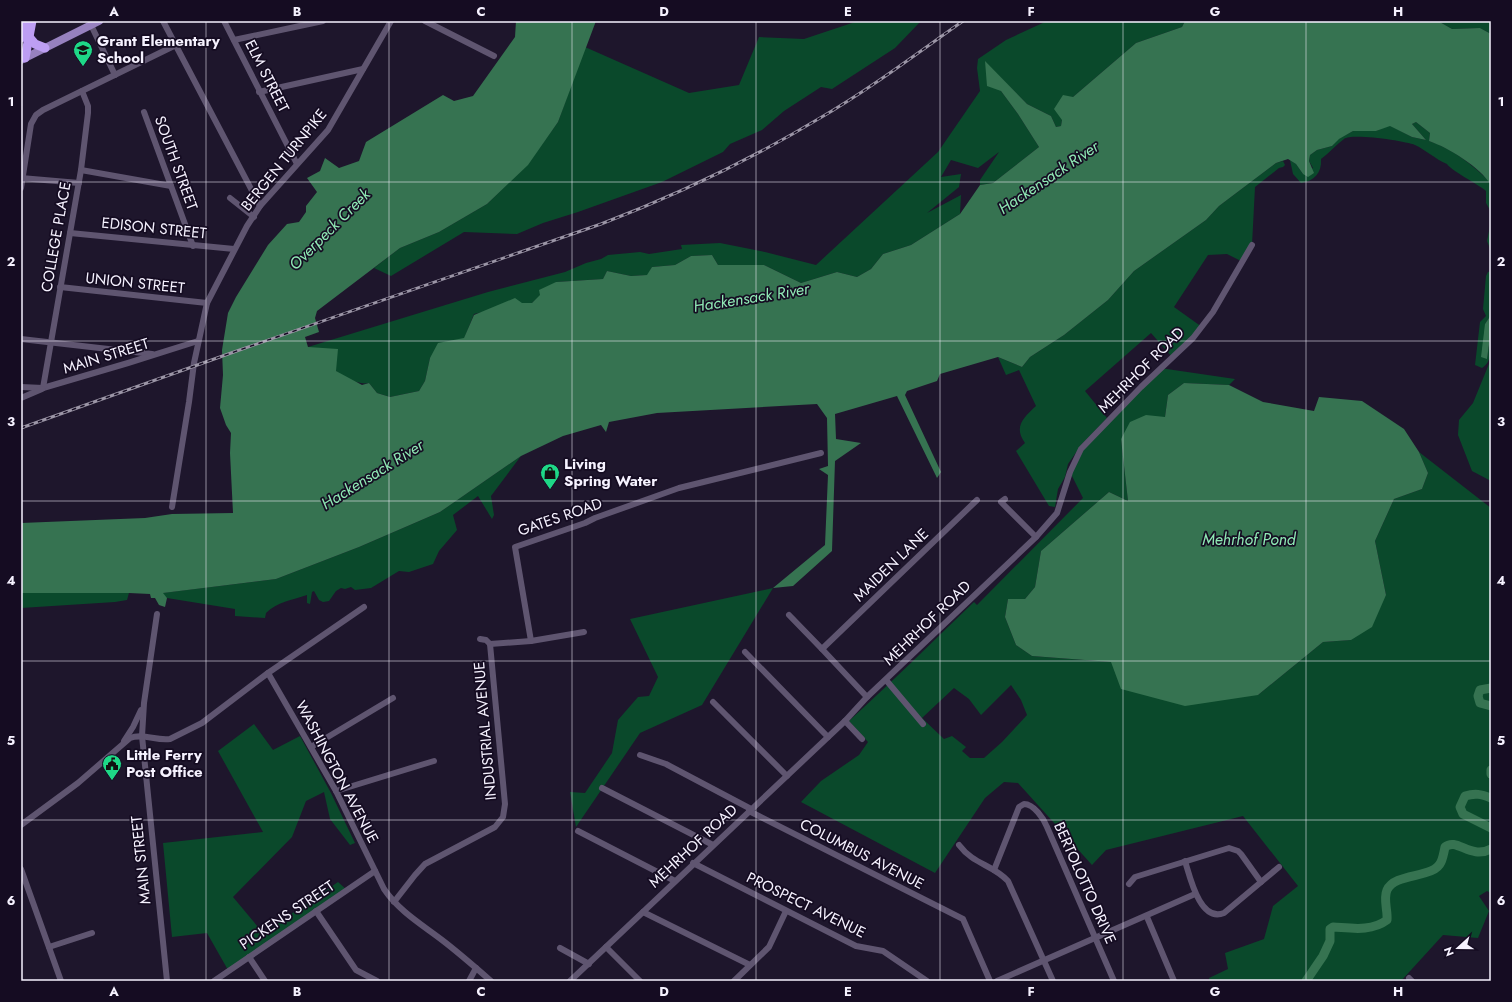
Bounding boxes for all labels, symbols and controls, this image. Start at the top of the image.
text: A [108,2,119,21]
text: B [293,2,302,21]
text: C [476,2,486,21]
text: D [659,2,669,21]
text: E [844,2,852,21]
text: F [1027,2,1035,21]
text: G [1210,2,1221,21]
text: H [1393,2,1403,21]
place label: Grant Elementary School [97,30,220,69]
street label: ELM STREET [239,36,295,116]
school or university icon: Grant Elementary School [72,39,94,67]
text: 1 [8,92,14,111]
text: 1 [1498,92,1504,111]
street label: BERGEN TURNPIKE [236,104,332,216]
street label: SOUTH STREET [149,113,203,213]
water label: Hackensack River [993,134,1105,220]
street label: COLLEGE PLACE [35,180,77,294]
water label: Overpeck Creek [283,183,376,275]
street label: EDISON STREET [100,212,208,244]
text: 2 [7,252,15,271]
text: 2 [1497,252,1505,271]
street label: UNION STREET [84,267,186,299]
water label: Hackensack River [692,277,812,318]
street label: MEHRHOF ROAD [1093,322,1189,418]
street label: MAIN STREET [60,332,152,380]
text: 3 [7,412,15,431]
text: 3 [1497,412,1505,431]
water label: Hackensack River [317,433,429,515]
place label: Living Spring Water [564,453,658,492]
shop icon: Living Spring Water [539,462,561,490]
street label: GATES ROAD [515,492,605,542]
street label: MAIDEN LANE [848,523,934,607]
water label: Mehrhof Pond [1202,528,1297,551]
text: 4 [6,571,16,590]
text: 4 [1496,571,1506,590]
street label: MEHRHOF ROAD [878,575,976,671]
street label: INDUSTRIAL AVENUE [468,661,502,801]
street label: WASHINGTON AVENUE [290,697,384,847]
text: 5 [7,731,15,750]
text: 5 [1497,731,1505,750]
place label: Little Ferry Post Office [126,744,203,783]
public building icon: Little Ferry Post Office [101,753,123,781]
street label: MEHRHOF ROAD [644,799,742,893]
street label: COLUMBUS AVENUE [796,813,928,895]
street label: MAIN STREET [125,815,157,905]
street label: BERTOLOTTO DRIVE [1048,819,1122,947]
street label: PROSPECT AVENUE [743,867,869,943]
street label: PICKENS STREET [235,875,339,955]
text: 6 [7,891,16,910]
text: 6 [1497,891,1506,910]
north arrow [1438,928,1478,968]
text: N [1440,945,1458,959]
text: A [108,982,119,1001]
text: B [293,982,302,1001]
text: C [476,982,486,1001]
text: D [659,982,669,1001]
text: E [844,982,852,1001]
text: F [1027,982,1035,1001]
text: G [1210,982,1221,1001]
text: H [1393,982,1403,1001]

